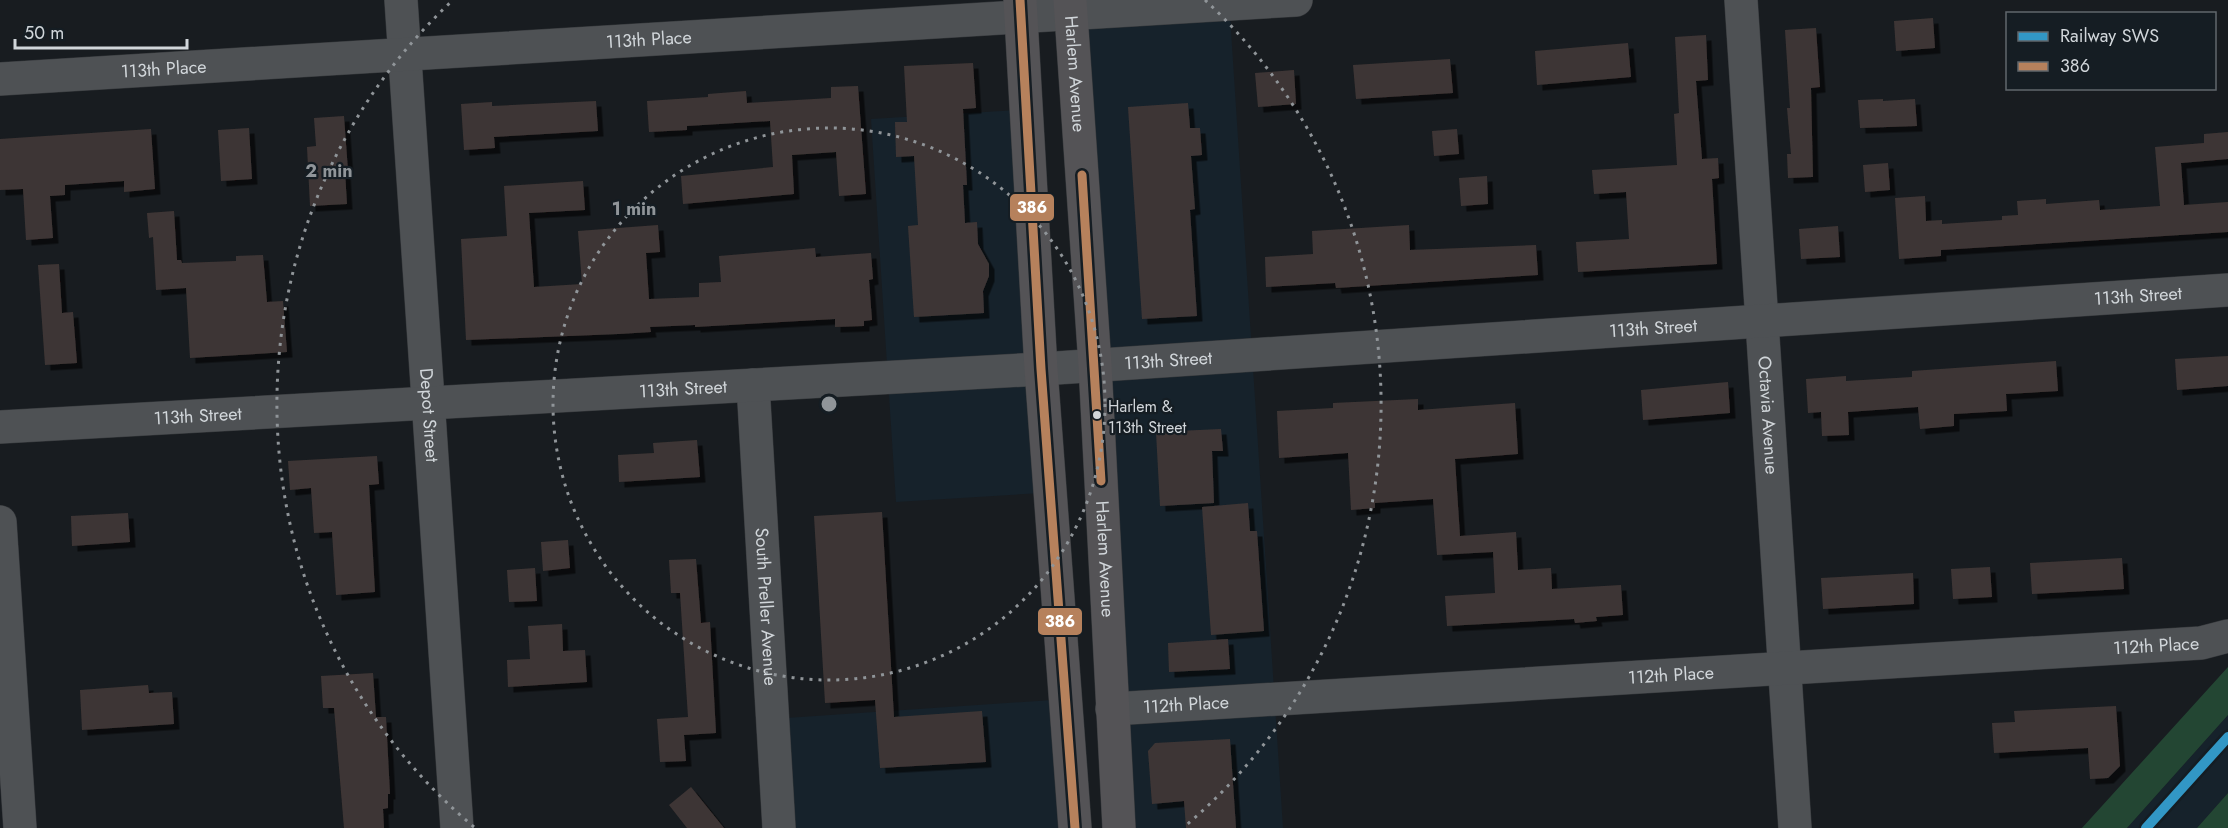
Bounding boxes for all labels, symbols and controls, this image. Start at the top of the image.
scale bar [15,12,188,50]
legend [2006,12,2216,90]
street label: Harlem Avenue [1058,15,1092,133]
text: 50 m [24,20,64,46]
text: Railway SWS [2060,23,2159,49]
street label: 113th Place [605,24,692,55]
street label: 113th Place [120,53,207,85]
text: 386 [2060,53,2090,79]
text: 2 min [305,158,353,184]
line badge: 386 [1009,193,1055,222]
text: 1 min [612,196,656,222]
text: 386 [1017,196,1047,219]
street label: 113th Street [2093,280,2184,312]
street label: 113th Street [1608,312,1699,344]
street label: 113th Street [1123,345,1214,376]
street label: Octavia Avenue [1751,355,1785,475]
street label: Depot Street [413,367,445,464]
street label: 113th Street [638,373,728,404]
centre of rings [819,394,839,414]
place label: Harlem & 113th Street [1108,395,1187,439]
street label: 113th Street [153,401,243,431]
marker: Harlem & 113th Street [1091,409,1103,421]
street label: Harlem Avenue [1089,500,1121,618]
street label: South Preller Avenue [748,527,784,686]
line badge: 386 [1037,607,1083,636]
text: 386 [1045,610,1075,633]
street label: 112th Place [2112,630,2200,661]
street label: 112th Place [1627,660,1715,691]
street label: 112th Place [1142,689,1230,720]

